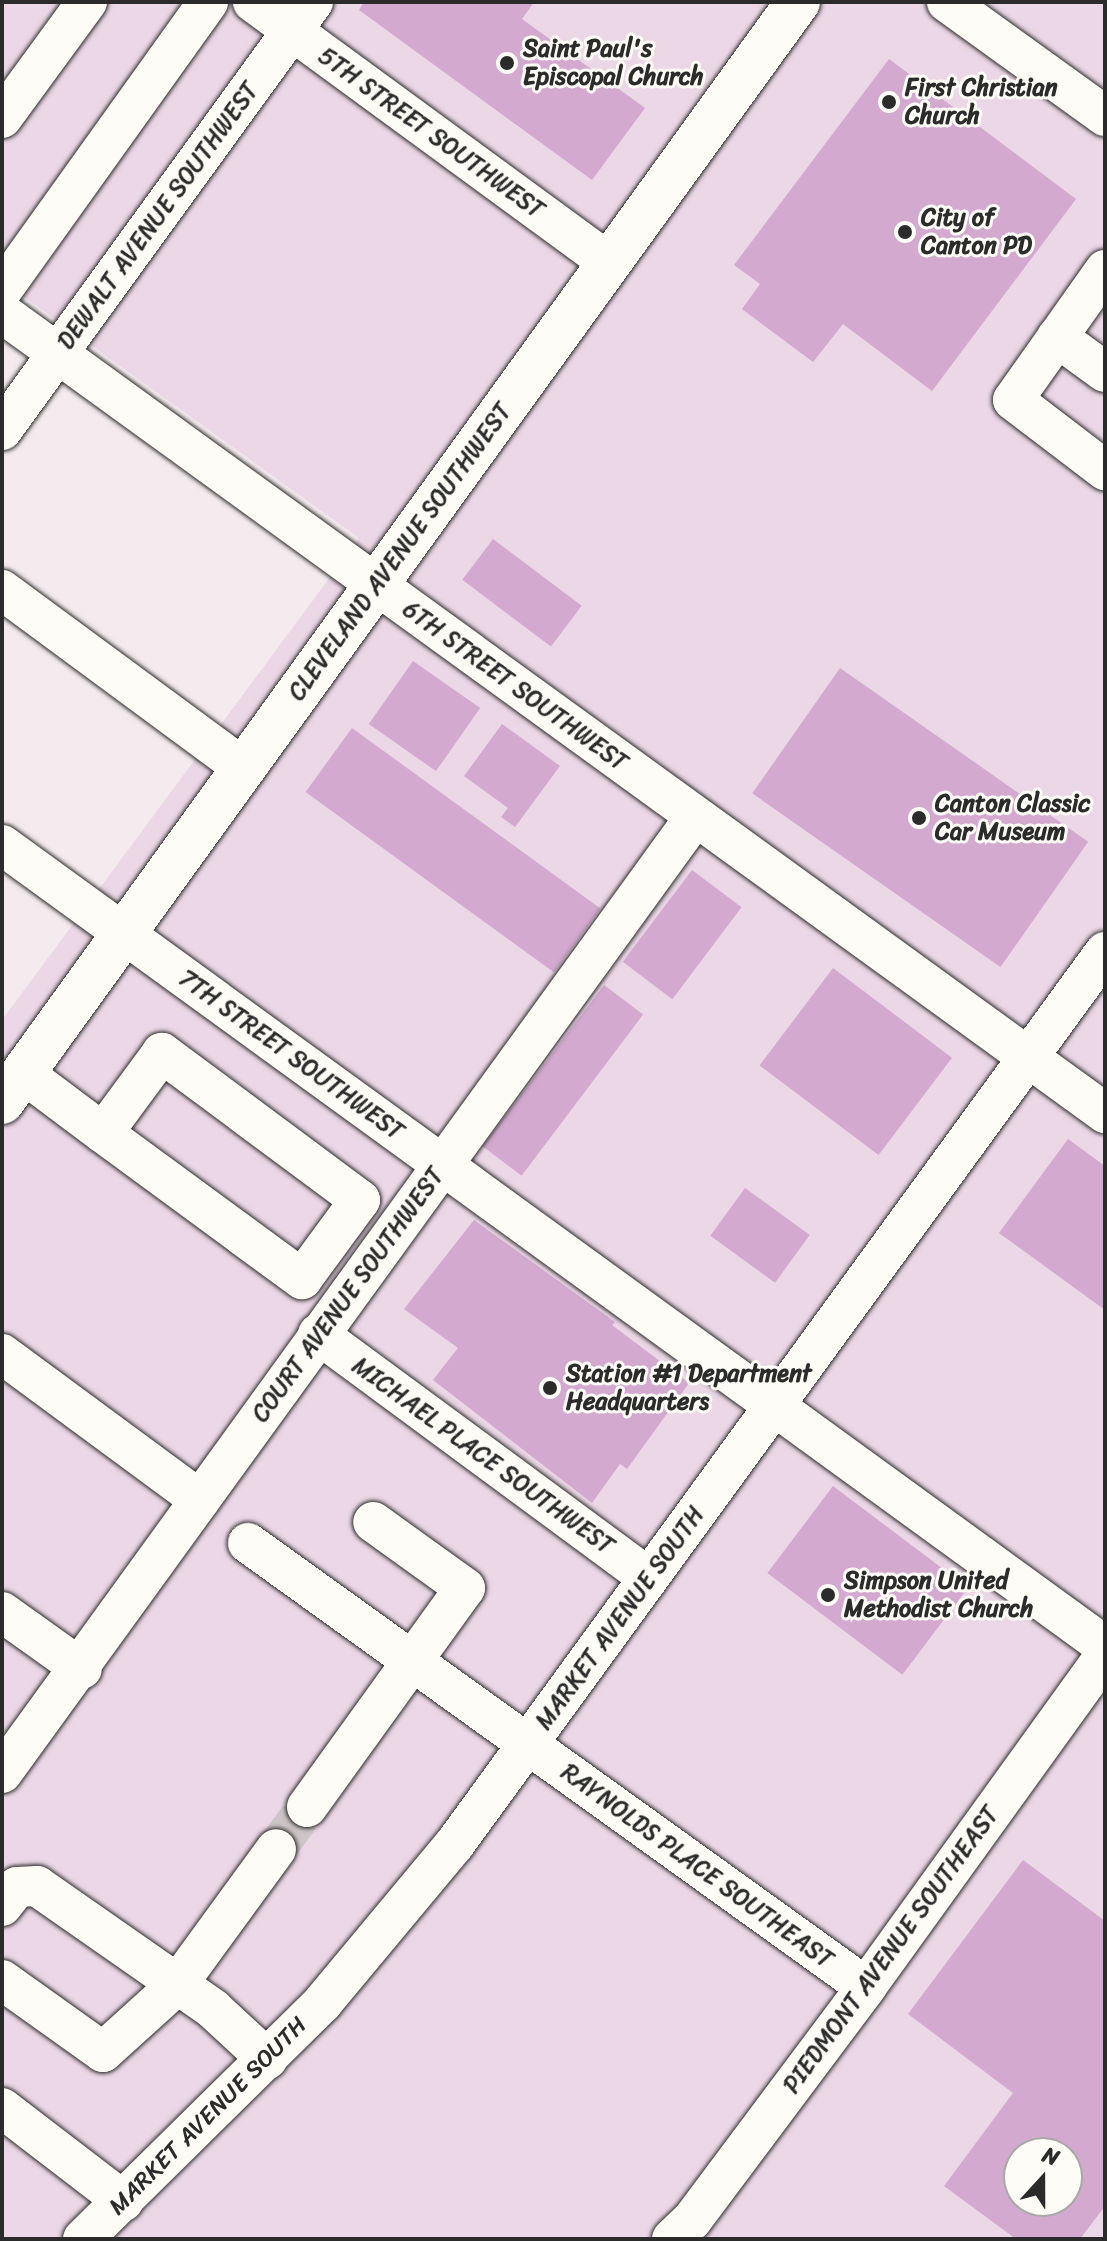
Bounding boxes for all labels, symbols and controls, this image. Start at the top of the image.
place label: Saint Paul's Episcopal Church [523,35,703,91]
street label: 5TH STREET SOUTHWEST [312,41,550,225]
marker: Saint Paul's Episcopal Church [498,54,516,72]
place label: First Christian Church [905,74,1057,130]
street label: DEWALT AVENUE SOUTHWEST [52,77,264,355]
marker: First Christian Church [880,93,898,111]
place label: City of Canton PD [921,204,1032,260]
marker: City of Canton PD [896,223,914,241]
street label: CLEVELAND AVENUE SOUTHWEST [282,398,518,706]
street label: 6TH STREET SOUTHWEST [396,594,634,778]
place label: Canton Classic Car Museum [935,790,1090,846]
marker: Canton Classic Car Museum [910,809,928,827]
street label: 7TH STREET SOUTHWEST [172,963,410,1147]
street label: COURT AVENUE SOUTHWEST [246,1162,450,1428]
street label: MICHAEL PLACE SOUTHWEST [346,1351,620,1561]
place label: Station #1 Department Headquarters [566,1360,812,1416]
marker: Station #1 Department Headquarters [541,1379,559,1397]
street label: MARKET AVENUE SOUTH [530,1501,710,1735]
place label: Simpson United Methodist Church [844,1567,1033,1623]
marker: Simpson United Methodist Church [819,1586,837,1604]
street label: RAYNOLDS PLACE SOUTHEAST [556,1758,838,1974]
street label: PIEDMONT AVENUE SOUTHEAST [776,1800,1006,2100]
street label: MARKET AVENUE SOUTH [103,2011,313,2221]
text: N [1037,2135,1065,2177]
north arrow [1003,2137,1083,2217]

